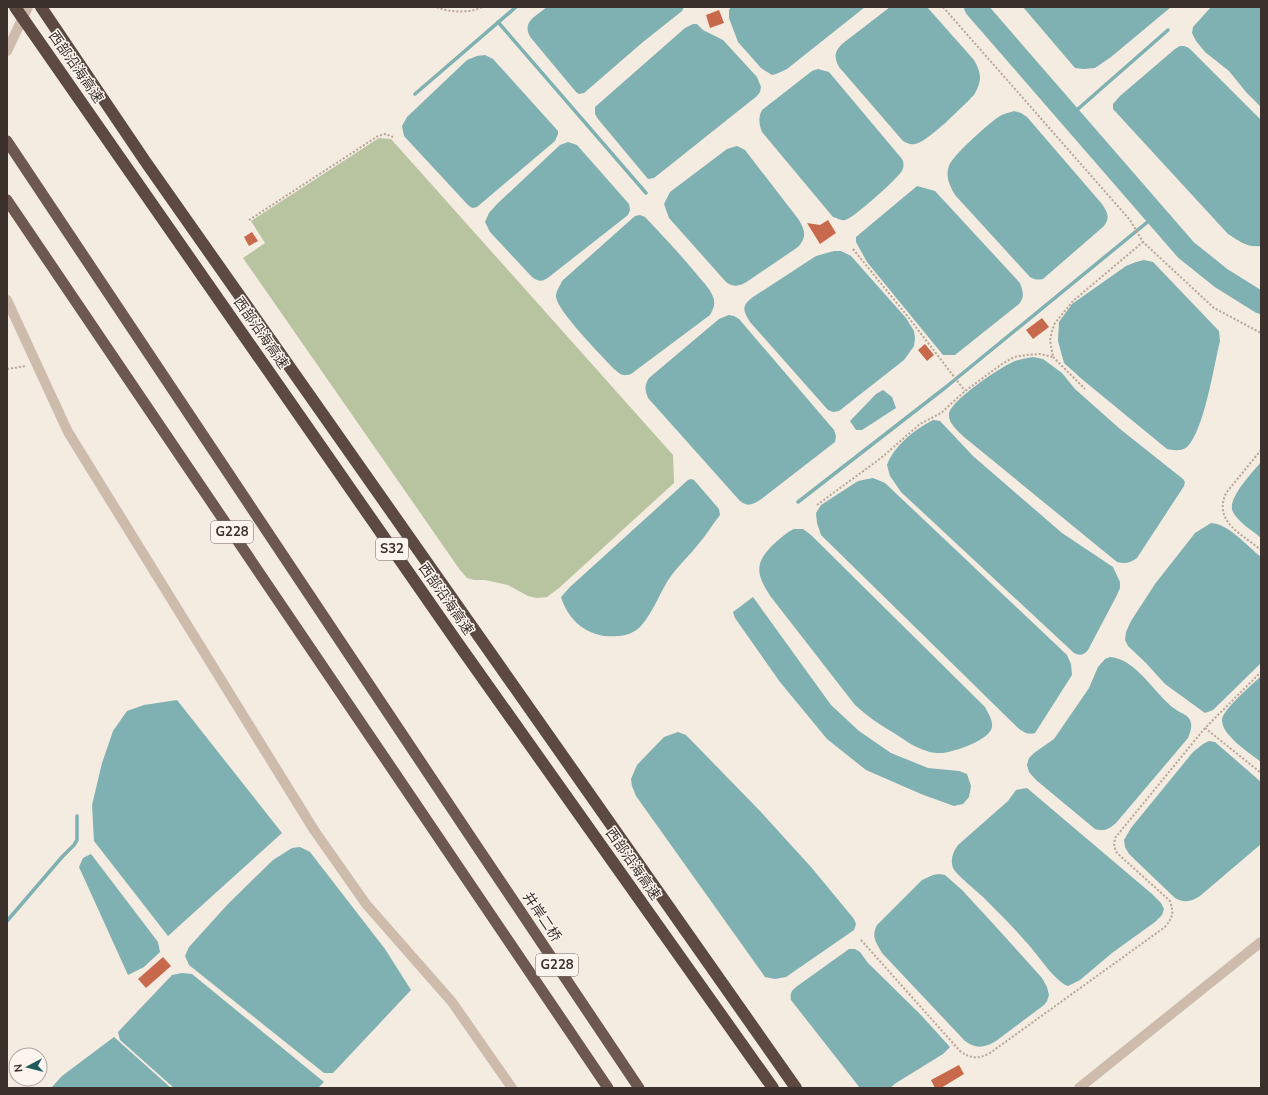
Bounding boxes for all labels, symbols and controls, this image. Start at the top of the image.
street label: 西部沿海高速 [44,27,108,107]
street label: 西部沿海高速 [229,293,293,373]
road number: G228 [211,521,253,543]
road number: S32 [376,538,408,560]
street label: 西部沿海高速 [414,559,478,639]
street label: 西部沿海高速 [601,824,665,904]
street label: 井岸二桥 [518,888,566,946]
road number: G228 [536,954,578,976]
north arrow [8,1047,48,1087]
text: N [11,1063,27,1073]

